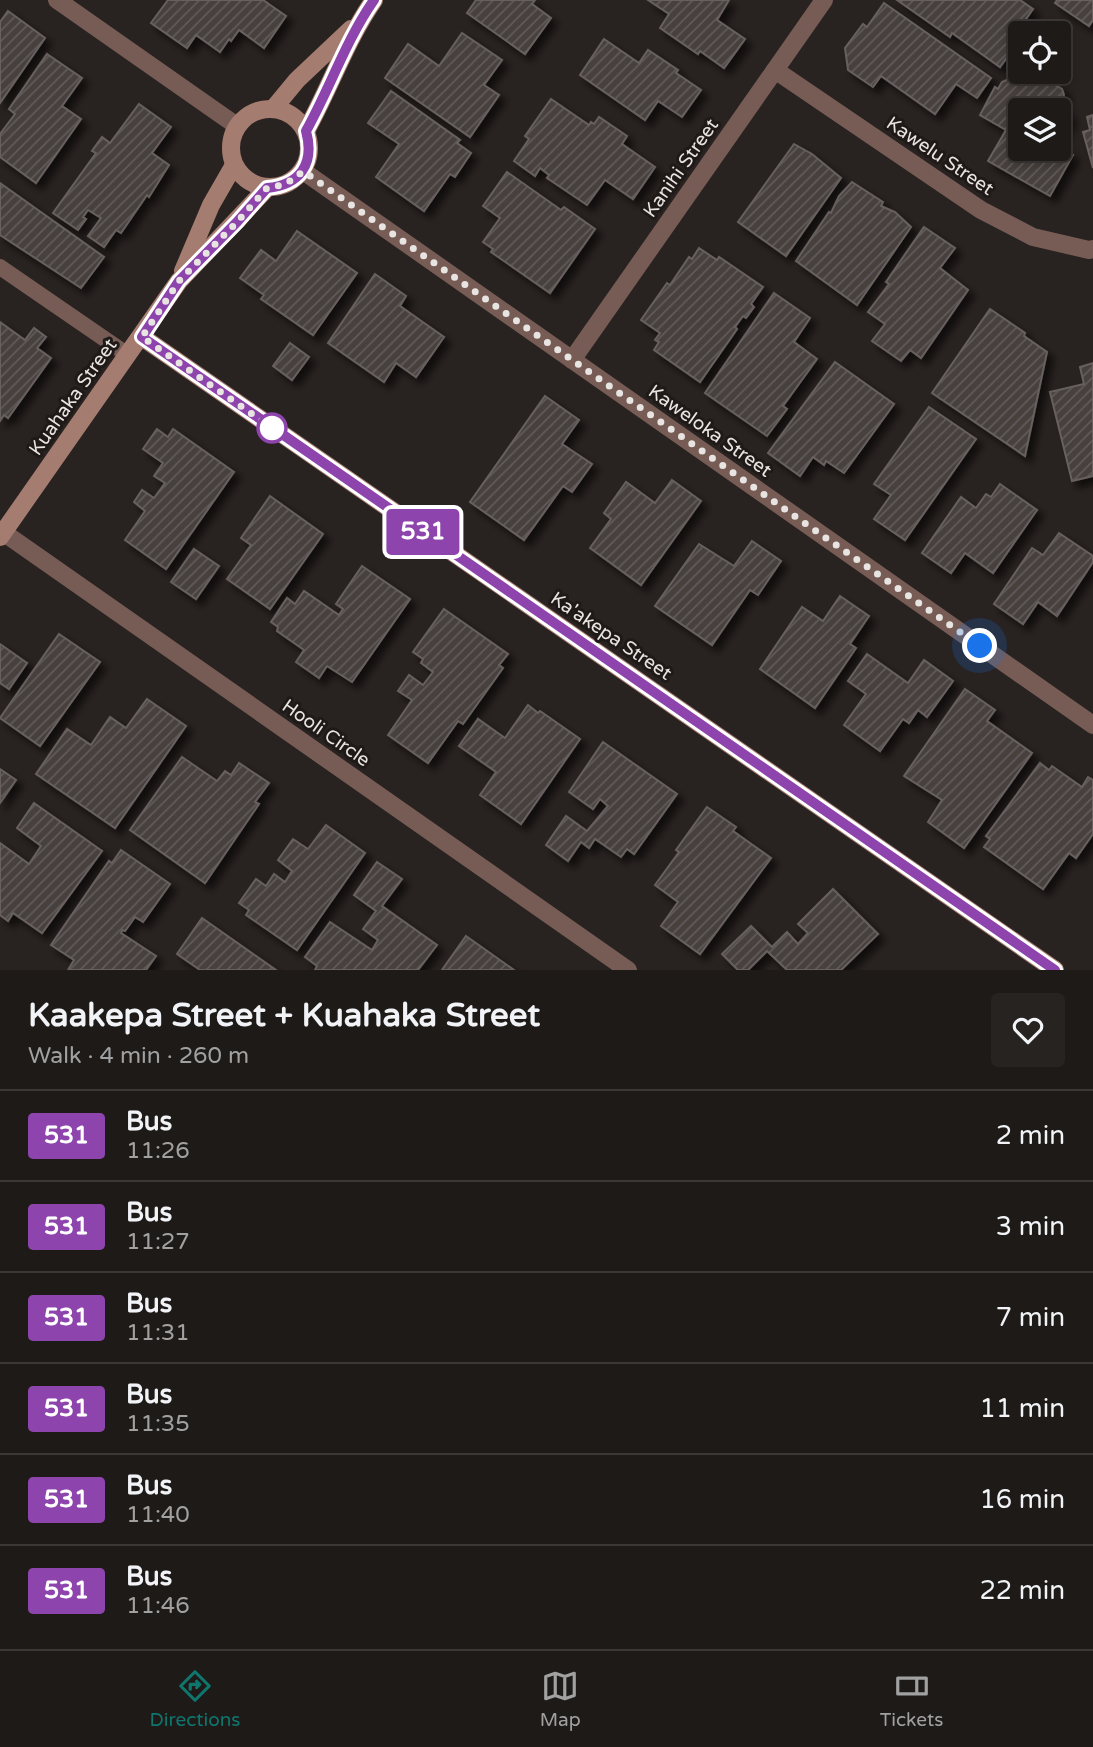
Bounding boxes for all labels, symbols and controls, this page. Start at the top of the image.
map controls [1008,21,1071,161]
button: locate [1008,21,1071,84]
button: layers [1008,98,1071,161]
street label: Kawelu Street [882,112,998,200]
street label: Kanihi Street [639,114,723,222]
street label: Kuahaka Street [25,334,121,460]
street label: Kaweloka Street [644,380,776,482]
unlabelled marker [257,413,287,443]
line badge: 531 [383,509,463,555]
text: 531 [400,517,446,546]
street label: Ka'akepa Street [546,587,676,685]
your location [962,628,997,663]
street label: Hooli Circle [278,695,374,771]
button: heart [991,993,1065,1067]
text: Kaakepa Street + Kuahaka Street [28,996,540,1035]
text: Walk · 4 min · 260 m [28,1042,249,1070]
text: Bus [126,1106,172,1137]
text: 2 min [996,1120,1065,1151]
text: 531 [44,1121,89,1150]
text: 11:26 [126,1137,190,1165]
text: Bus [126,1197,172,1228]
text: 3 min [996,1211,1065,1242]
text: 531 [44,1212,89,1241]
text: 11:27 [126,1228,190,1256]
text: Bus [126,1288,172,1319]
text: 7 min [996,1302,1065,1333]
text: 531 [44,1303,89,1332]
text: 11:31 [126,1319,190,1347]
text: Bus [126,1379,172,1410]
text: 11 min [979,1393,1065,1424]
text: 531 [44,1394,89,1423]
text: 11:35 [126,1410,190,1438]
text: Bus [126,1470,172,1501]
text: 16 min [979,1484,1065,1515]
text: 531 [44,1485,89,1514]
text: 11:40 [126,1501,190,1529]
text: Bus [126,1561,172,1592]
text: 22 min [979,1575,1065,1606]
text: 531 [44,1576,89,1605]
text: 11:46 [126,1592,190,1620]
tab: Directions [150,1667,241,1731]
tab: Map [540,1667,581,1731]
tab: Tickets [880,1667,943,1731]

